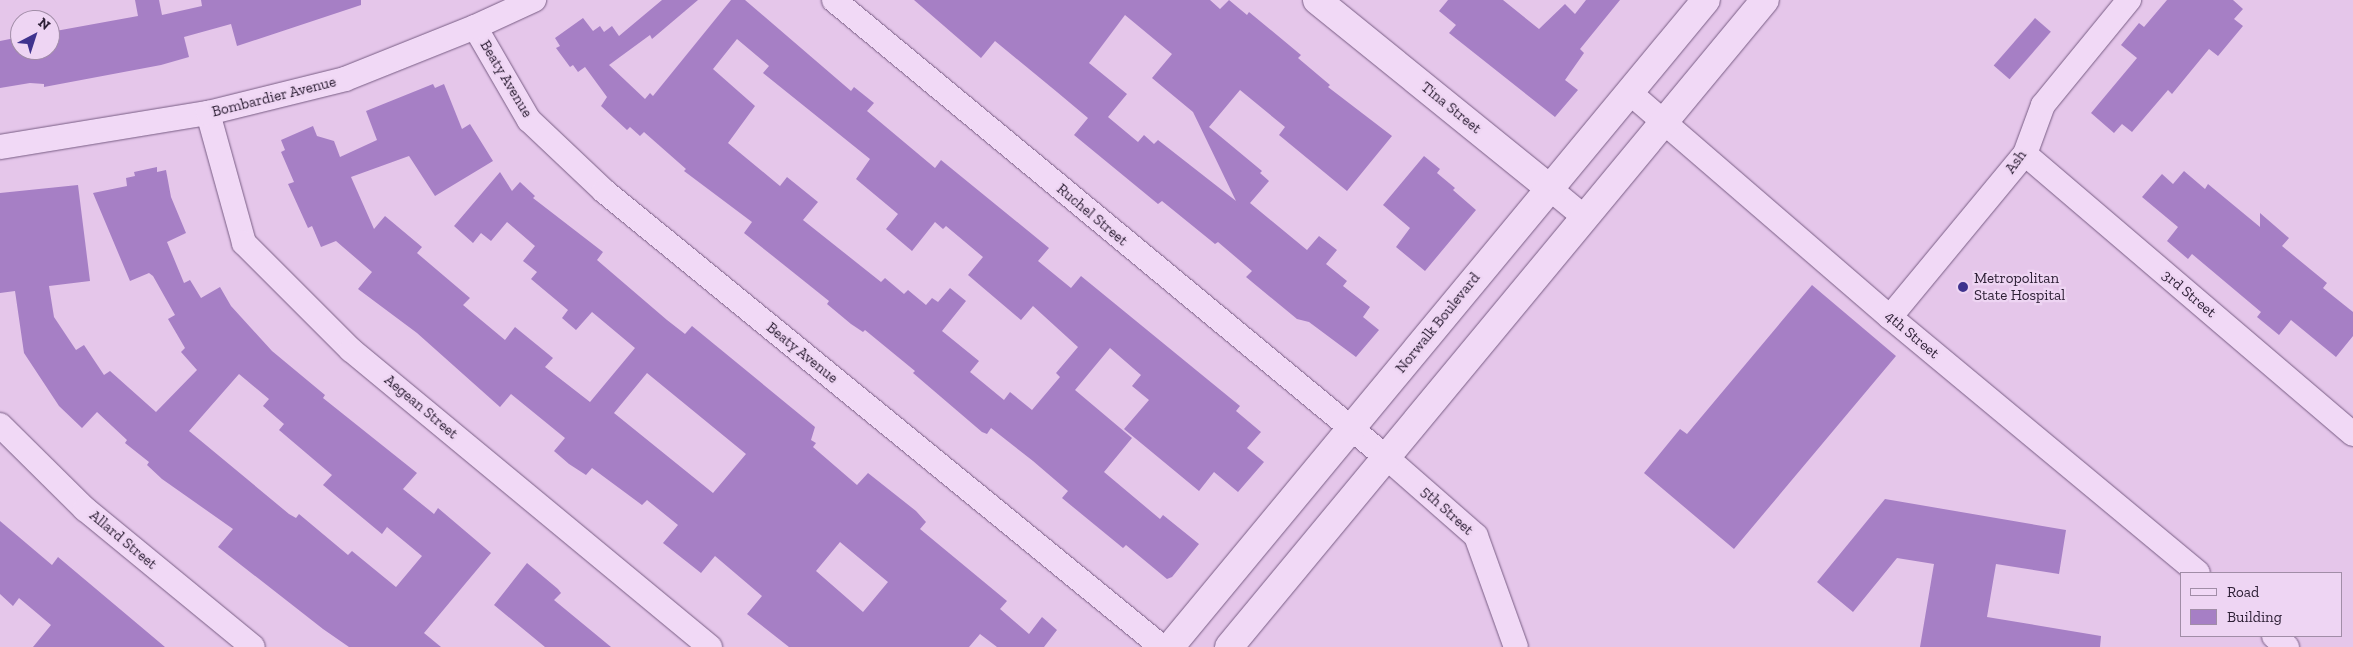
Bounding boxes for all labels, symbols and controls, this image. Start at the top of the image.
north arrow [10,10,60,60]
text: N [35,14,54,34]
street label: Beaty Avenue [476,37,536,121]
street label: Bombardier Avenue [210,73,338,121]
street label: Tina Street [1417,78,1485,138]
street label: Ash [2001,147,2031,177]
street label: Ruchel Street [1053,180,1131,250]
street label: 3rd Street [2158,266,2220,322]
street label: Norwalk Boulevard [1392,269,1484,377]
place label: Metropolitan State Hospital [1974,269,2065,304]
marker: Metropolitan State Hospital [1956,280,1970,294]
street label: 4th Street [1881,307,1943,363]
street label: Beaty Avenue [762,318,842,388]
street label: Aegean Street [381,371,461,443]
street label: 5th Street [1417,483,1477,539]
street label: Allard Street [86,507,160,573]
legend [2180,572,2343,637]
text: Road [2227,583,2259,601]
text: Building [2227,608,2282,626]

